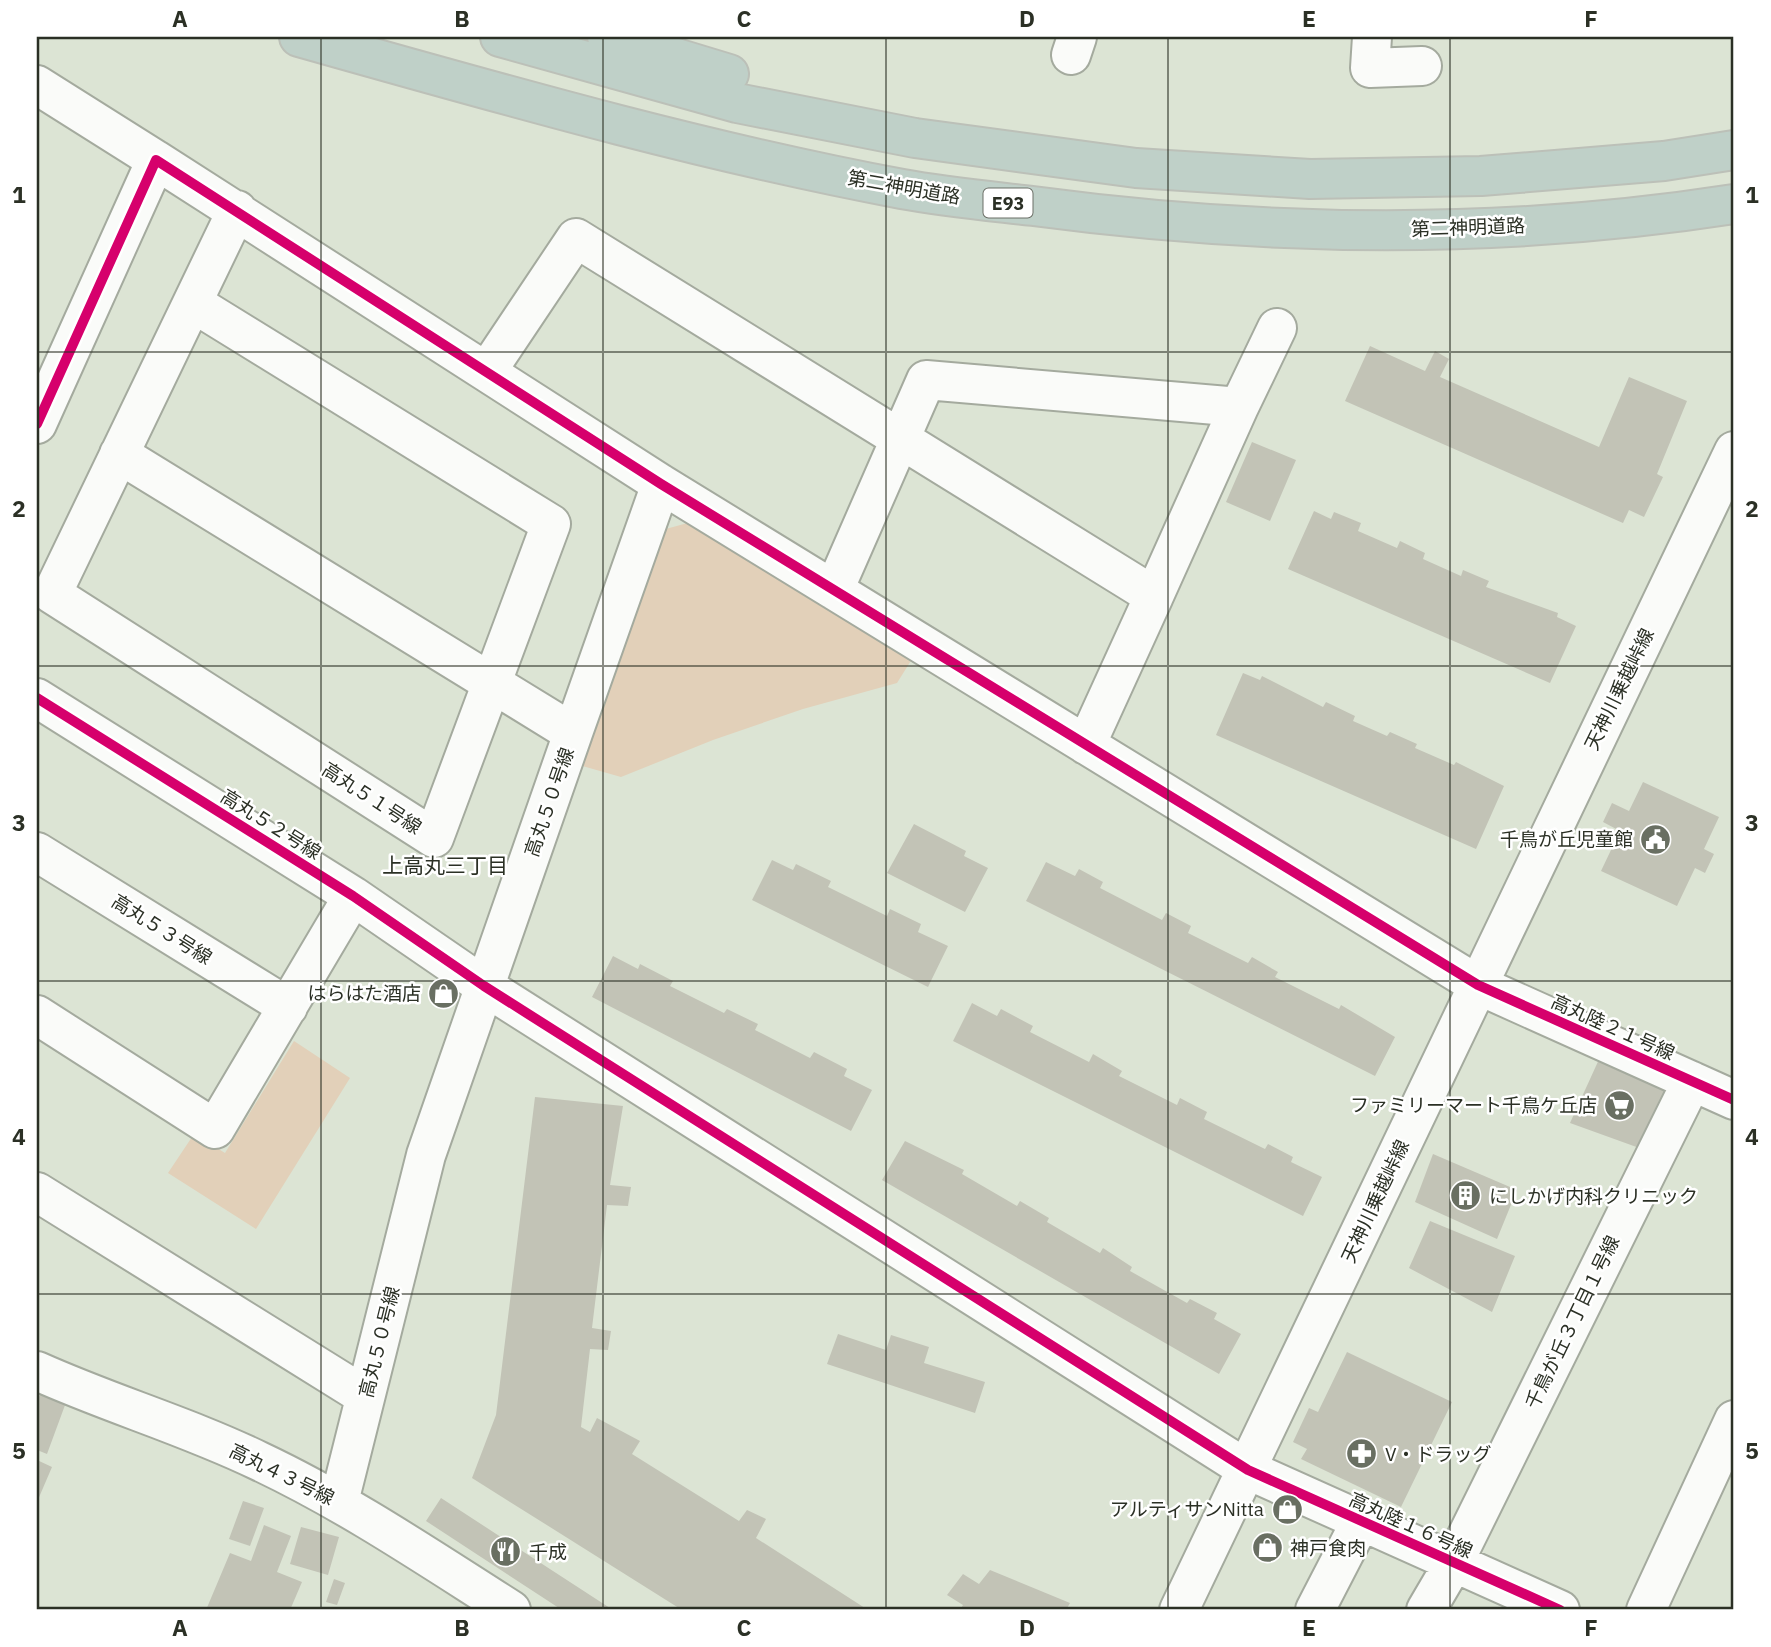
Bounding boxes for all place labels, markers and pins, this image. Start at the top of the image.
public building icon: 千鳥が丘児童館 [1639,822,1673,856]
place label: 千鳥が丘児童館 [1500,827,1633,851]
shop icon: はらはた酒店 [427,976,461,1010]
place label: はらはた酒店 [307,981,421,1005]
supermarket icon: ファミリーマート千鳥ケ丘店 [1603,1088,1637,1122]
place label: ファミリーマート千鳥ケ丘店 [1350,1093,1597,1117]
building icon: にしかげ内科クリニック [1449,1179,1483,1213]
place label: にしかげ内科クリニック [1489,1184,1698,1208]
pharmacy icon: V・ドラッグ [1345,1437,1379,1471]
place label: V・ドラッグ [1385,1442,1492,1466]
shop icon: アルティサンNitta [1270,1492,1304,1526]
place label: アルティサンNitta [1110,1497,1264,1521]
shop icon: 神戸食肉 [1250,1531,1284,1565]
restaurant icon: 千成 [489,1535,523,1569]
place label: 神戸食肉 [1290,1536,1366,1560]
place label: 千成 [529,1540,567,1564]

